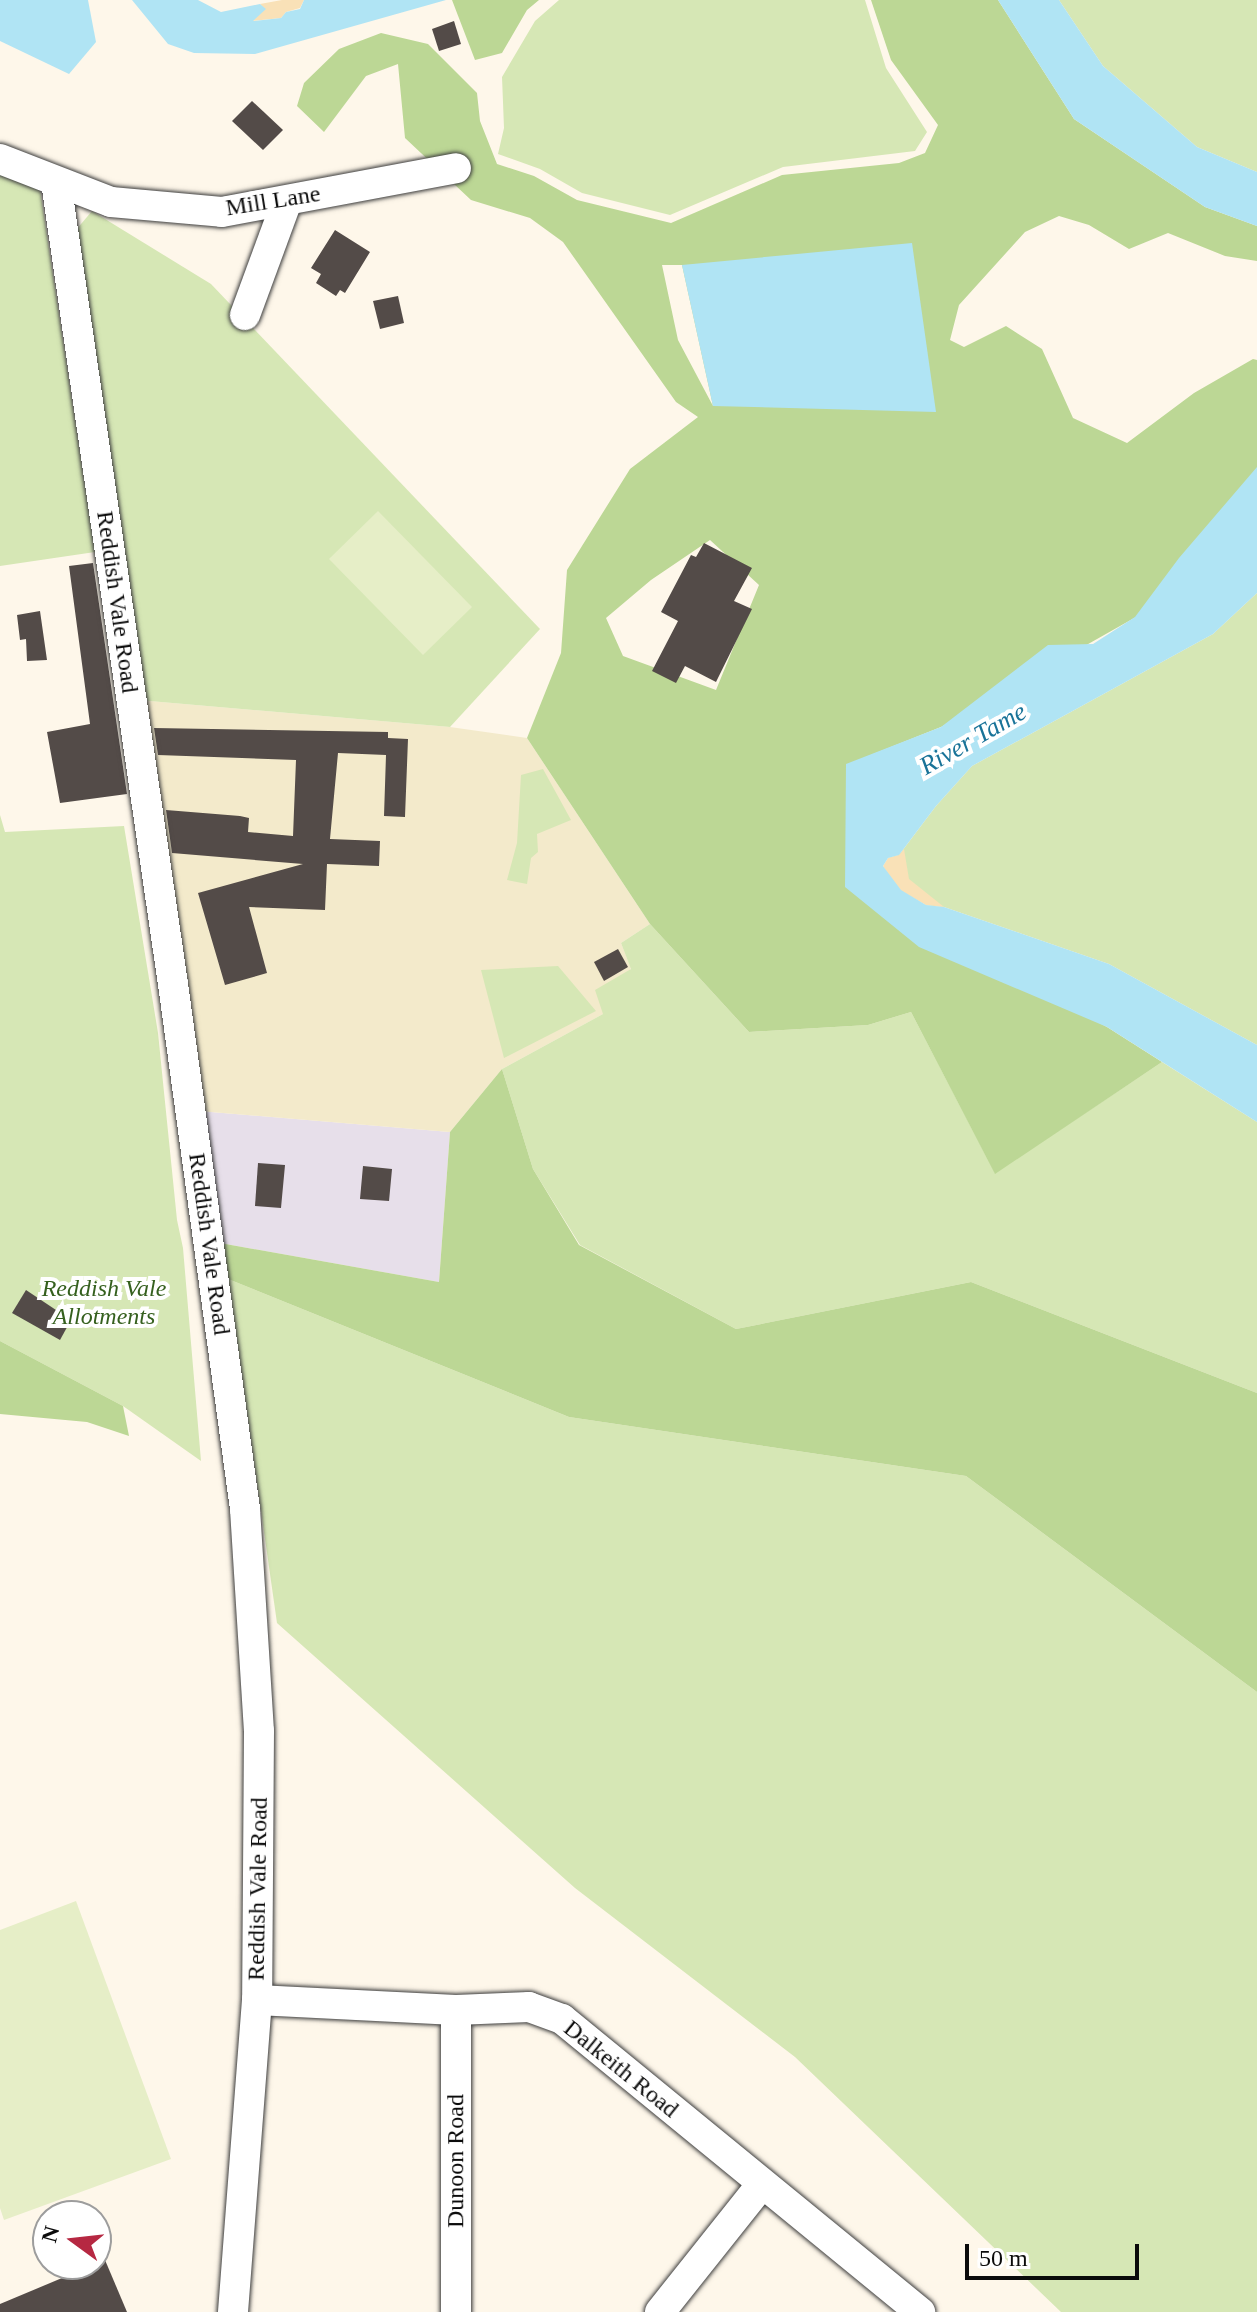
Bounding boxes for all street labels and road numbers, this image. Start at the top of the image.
street label: Mill Lane [224,179,322,223]
street label: Reddish Vale Road [90,509,144,695]
street label: Reddish Vale Road [182,1151,236,1337]
street label: Reddish Vale Road [242,1797,274,1981]
street label: Dalkeith Road [558,2014,684,2124]
street label: Dunoon Road [442,2094,470,2228]

